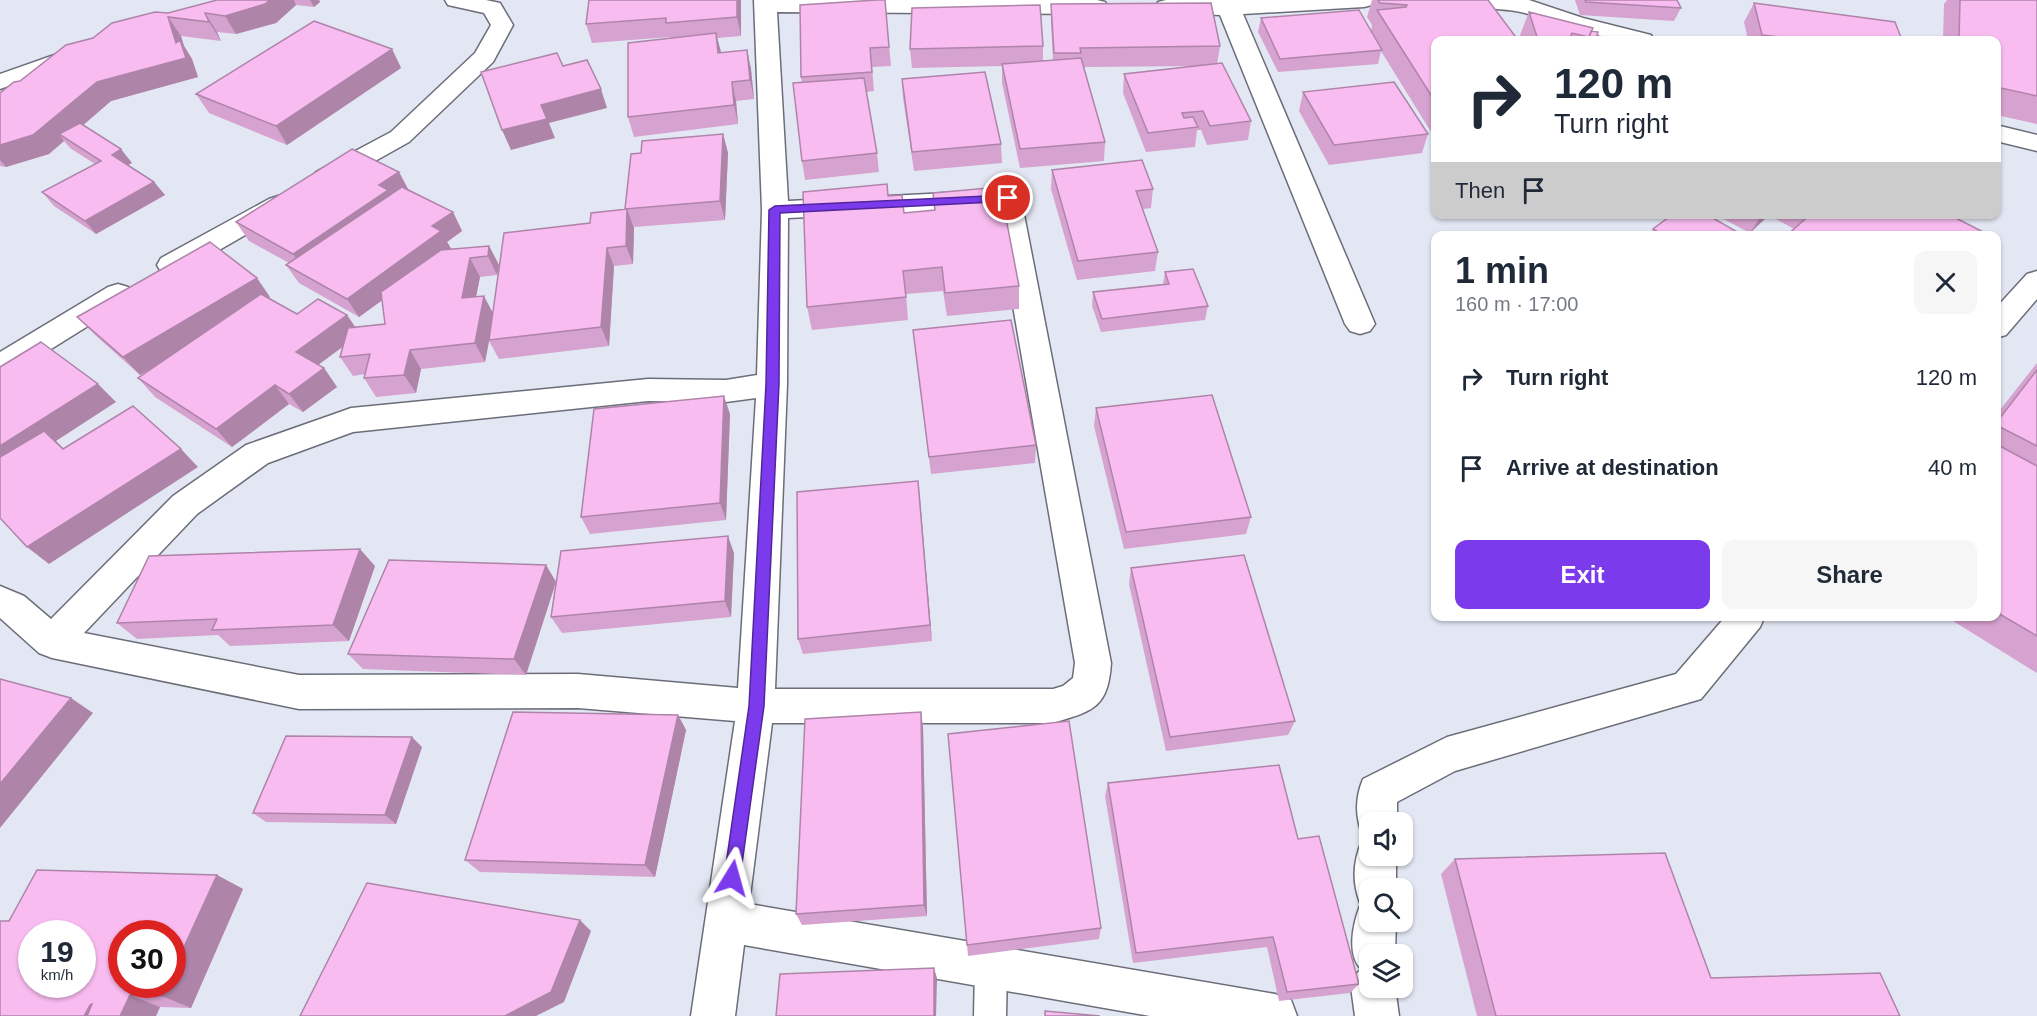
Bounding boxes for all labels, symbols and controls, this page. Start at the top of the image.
icon: right [1455,60,1533,138]
text: 120 m [1554,60,1673,107]
text: Turn right [1554,109,1669,139]
pin [982,172,1033,223]
icon: arrive [1517,174,1550,207]
text: Then [1455,178,1505,203]
icon: arrive [991,181,1024,214]
text: 1 min [1455,250,1549,291]
button: close [1914,251,1977,314]
text: 160 m · 17:00 [1455,293,1578,315]
icon: right [1455,362,1488,395]
text: Turn right [1506,365,1608,390]
text: 120 m [1916,365,1977,390]
icon: arrive [1455,452,1488,485]
text: Arrive at destination [1506,455,1719,480]
text: 40 m [1928,455,1977,480]
button: Exit [1455,540,1710,609]
button: Share [1722,540,1977,609]
map controls [1359,812,1413,998]
button: sound [1359,812,1413,866]
position arrow [700,846,764,910]
button: search [1359,878,1413,932]
speed limit sign: 30 [108,920,186,998]
text: 19 [40,935,74,968]
button: layers [1359,944,1413,998]
text: km/h [41,966,73,983]

